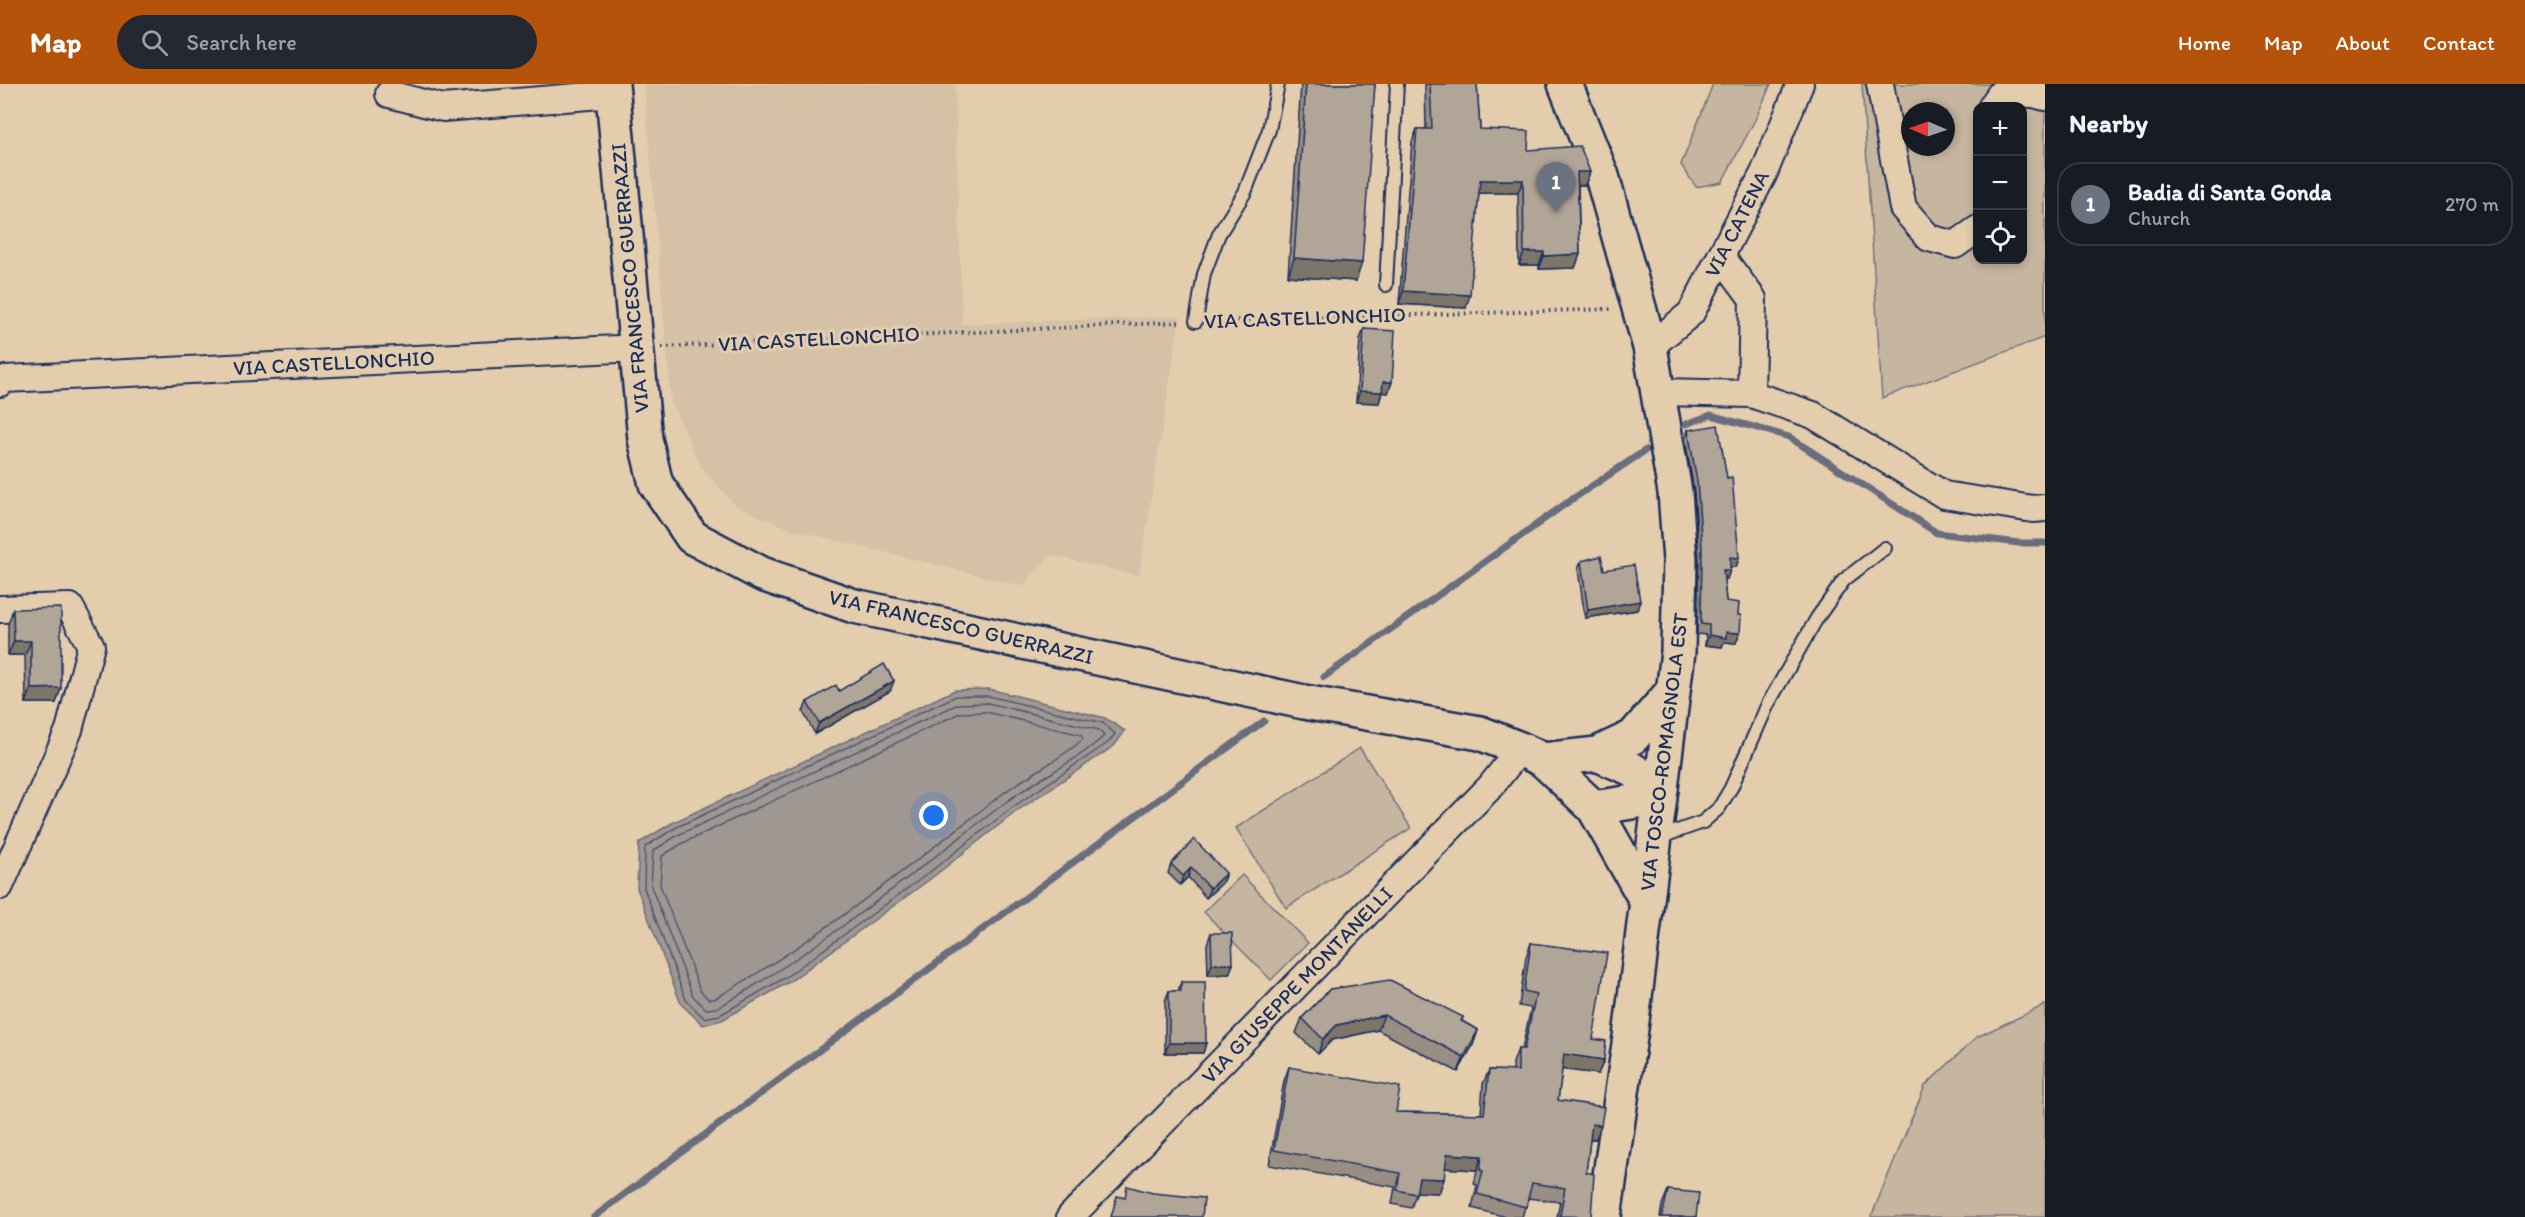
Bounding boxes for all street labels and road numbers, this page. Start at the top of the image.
street label: VIA FRANCESCO GUERRAZZI [605,142,654,414]
street label: VIA CATENA [1699,166,1774,281]
street label: VIA CASTELLONCHIO [1204,301,1406,334]
street label: VIA CASTELLONCHIO [717,321,921,356]
street label: VIA CASTELLONCHIO [232,345,436,380]
street label: VIA FRANCESCO GUERRAZZI [826,584,1096,669]
street label: VIA TOSCO-ROMAGNOLA EST [1634,611,1693,892]
street label: VIA GIUSEPPE MONTANELLI [1196,881,1397,1088]

